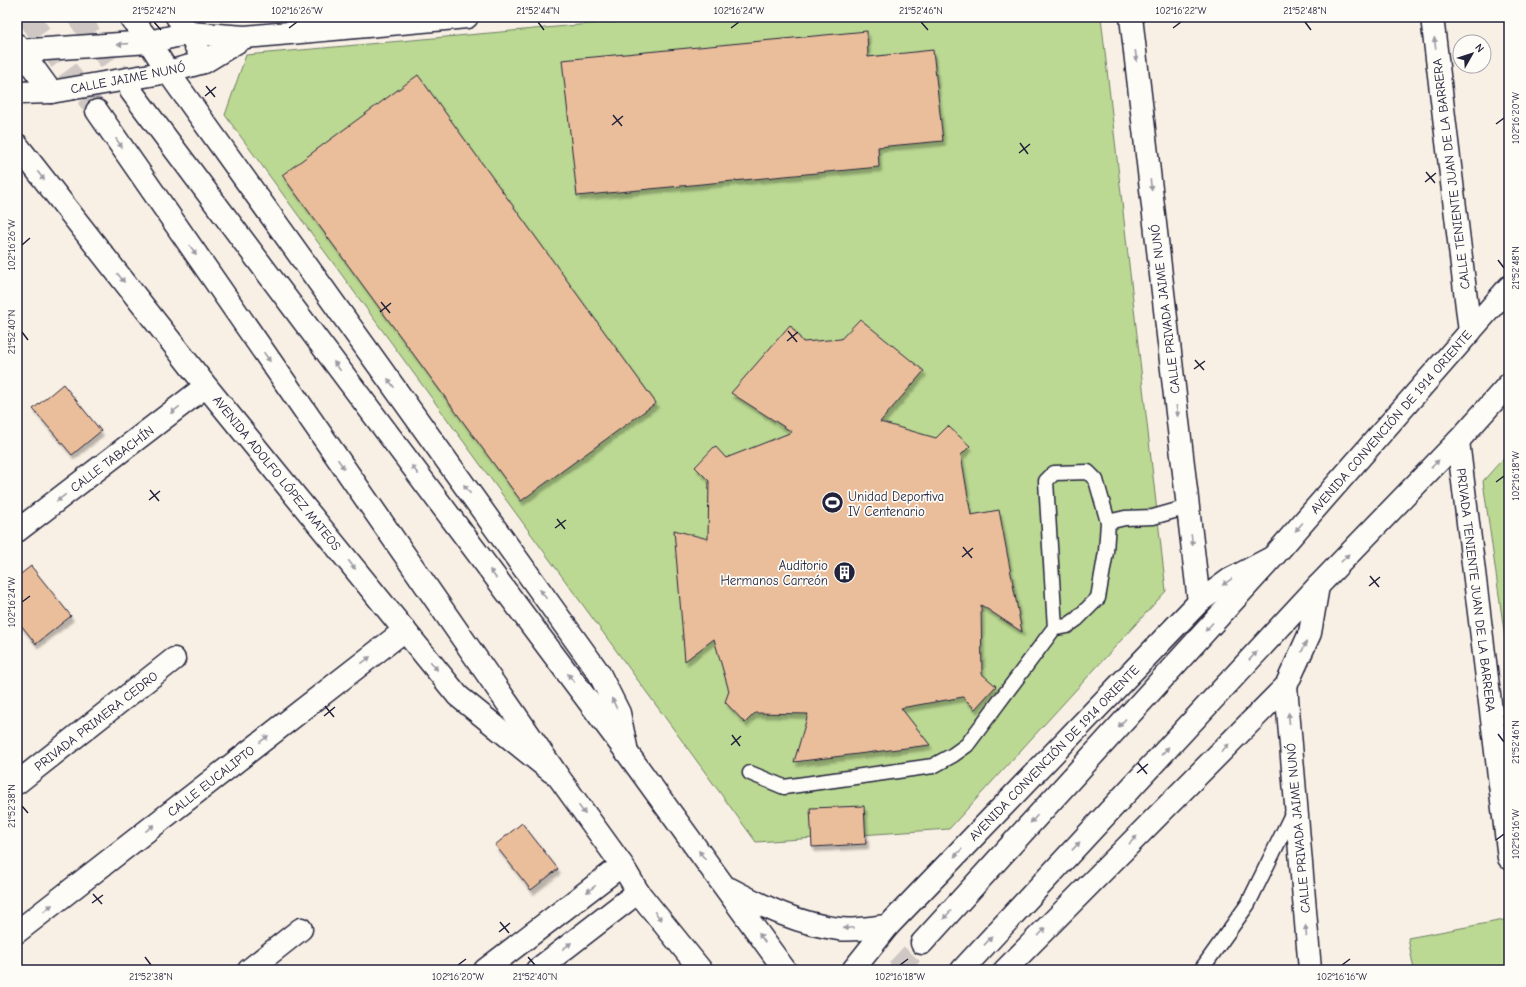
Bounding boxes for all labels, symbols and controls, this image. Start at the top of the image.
text: 21°52'42"N [132,5,176,17]
text: 102°16'26"W [271,5,323,17]
text: 21°52'44"N [516,5,560,17]
text: 102°16'24"W [714,5,765,17]
text: 21°52'46"N [899,5,943,17]
text: 102°16'22"W [1156,5,1207,17]
text: 21°52'48"N [1283,5,1327,17]
north arrow [1452,34,1492,74]
one-way arrow [1432,37,1438,49]
one-way arrow [117,40,130,47]
text: N [1472,41,1487,55]
one-way arrow [1133,50,1139,62]
street label: CALLE TENIENTE JUAN DE LA BARRERA [1429,57,1473,290]
street label: CALLE JAIME NUNÓ [69,59,187,97]
text: 102°16'20"W [1510,92,1522,144]
one-way arrow [115,138,123,149]
one-way arrow [37,170,45,181]
one-way arrow [1148,179,1154,191]
text: 102°16'26"W [6,219,18,271]
street label: CALLE PRIVADA JAIME NUNÓ [1146,223,1183,395]
one-way arrow [189,245,197,255]
text: 21°52'48"N [1510,246,1522,290]
one-way arrow [117,273,126,284]
text: 21°52'40"N [6,310,18,354]
street label: AVENIDA CONVENCIÓN DE 1914 ORIENTE [1306,326,1475,517]
one-way arrow [263,352,271,362]
one-way arrow [333,360,341,371]
one-way arrow [387,378,395,388]
street label: AVENIDA ADOLFO LÓPEZ MATEOS [210,392,345,553]
one-way arrow [1174,405,1180,417]
one-way arrow [170,406,181,414]
street label: CALLE TABACHÍN [67,422,157,495]
text: 102°16'18"W [1510,451,1522,501]
one-way arrow [337,458,345,469]
one-way arrow [1430,459,1440,469]
one-way arrow [411,464,419,475]
street label: PRIVADA TENIENTE JUAN DE LA BARRERA [1454,467,1498,713]
one-way arrow [463,483,471,494]
place label: Unidad Deportiva IV Centenario [848,489,944,519]
sports icon: Unidad Deportiva IV Centenario [820,490,846,516]
one-way arrow [56,493,66,501]
one-way arrow [1295,522,1304,533]
one-way arrow [1189,534,1195,547]
one-way arrow [1340,553,1350,563]
place label: Auditorio Hermanos Carreón [720,558,828,588]
building icon: Auditorio Hermanos Carreón [831,559,857,585]
one-way arrow [347,560,356,570]
one-way arrow [489,568,497,579]
text: 102°16'24"W [6,576,18,627]
one-way arrow [1222,578,1232,586]
one-way arrow [539,589,547,600]
one-way arrow [1205,622,1214,632]
one-way arrow [1301,641,1307,652]
one-way arrow [1249,650,1258,661]
one-way arrow [361,655,372,664]
one-way arrow [430,660,438,671]
street label: AVENIDA CONVENCIÓN DE 1914 ORIENTE [965,661,1142,844]
street label: PRIVADA PRIMERA CEDRO [31,668,161,774]
one-way arrow [567,672,575,683]
one-way arrow [611,697,617,709]
one-way arrow [1286,712,1293,724]
one-way arrow [1117,718,1127,728]
text: 21°52'46"N [1510,720,1522,764]
one-way arrow [258,735,269,744]
street label: CALLE EUCALIPTO [164,742,258,820]
street label: CALLE PRIVADA JAIME NUNÓ [1282,742,1313,914]
one-way arrow [1220,743,1230,753]
one-way arrow [1160,746,1170,756]
text: 21°52'38"N [6,784,18,828]
one-way arrow [578,805,587,816]
text: 102°16'16"W [1510,809,1522,859]
one-way arrow [1030,814,1039,824]
one-way arrow [145,824,156,832]
one-way arrow [1129,835,1138,845]
one-way arrow [1072,841,1081,851]
one-way arrow [954,848,963,858]
one-way arrow [698,850,706,861]
one-way arrow [585,885,596,893]
one-way arrow [42,904,53,912]
one-way arrow [653,911,662,922]
one-way arrow [943,911,952,920]
one-way arrow [843,925,855,932]
one-way arrow [1303,925,1310,937]
one-way arrow [1037,927,1047,937]
one-way arrow [758,933,766,944]
one-way arrow [983,937,992,946]
one-way arrow [562,942,573,950]
text: 21°52'38"N [129,971,173,983]
text: 102°16'20"W [432,971,484,983]
text: 21°52'40"N [513,971,557,983]
text: 102°16'18"W [875,971,925,983]
text: 102°16'16"W [1317,971,1367,983]

